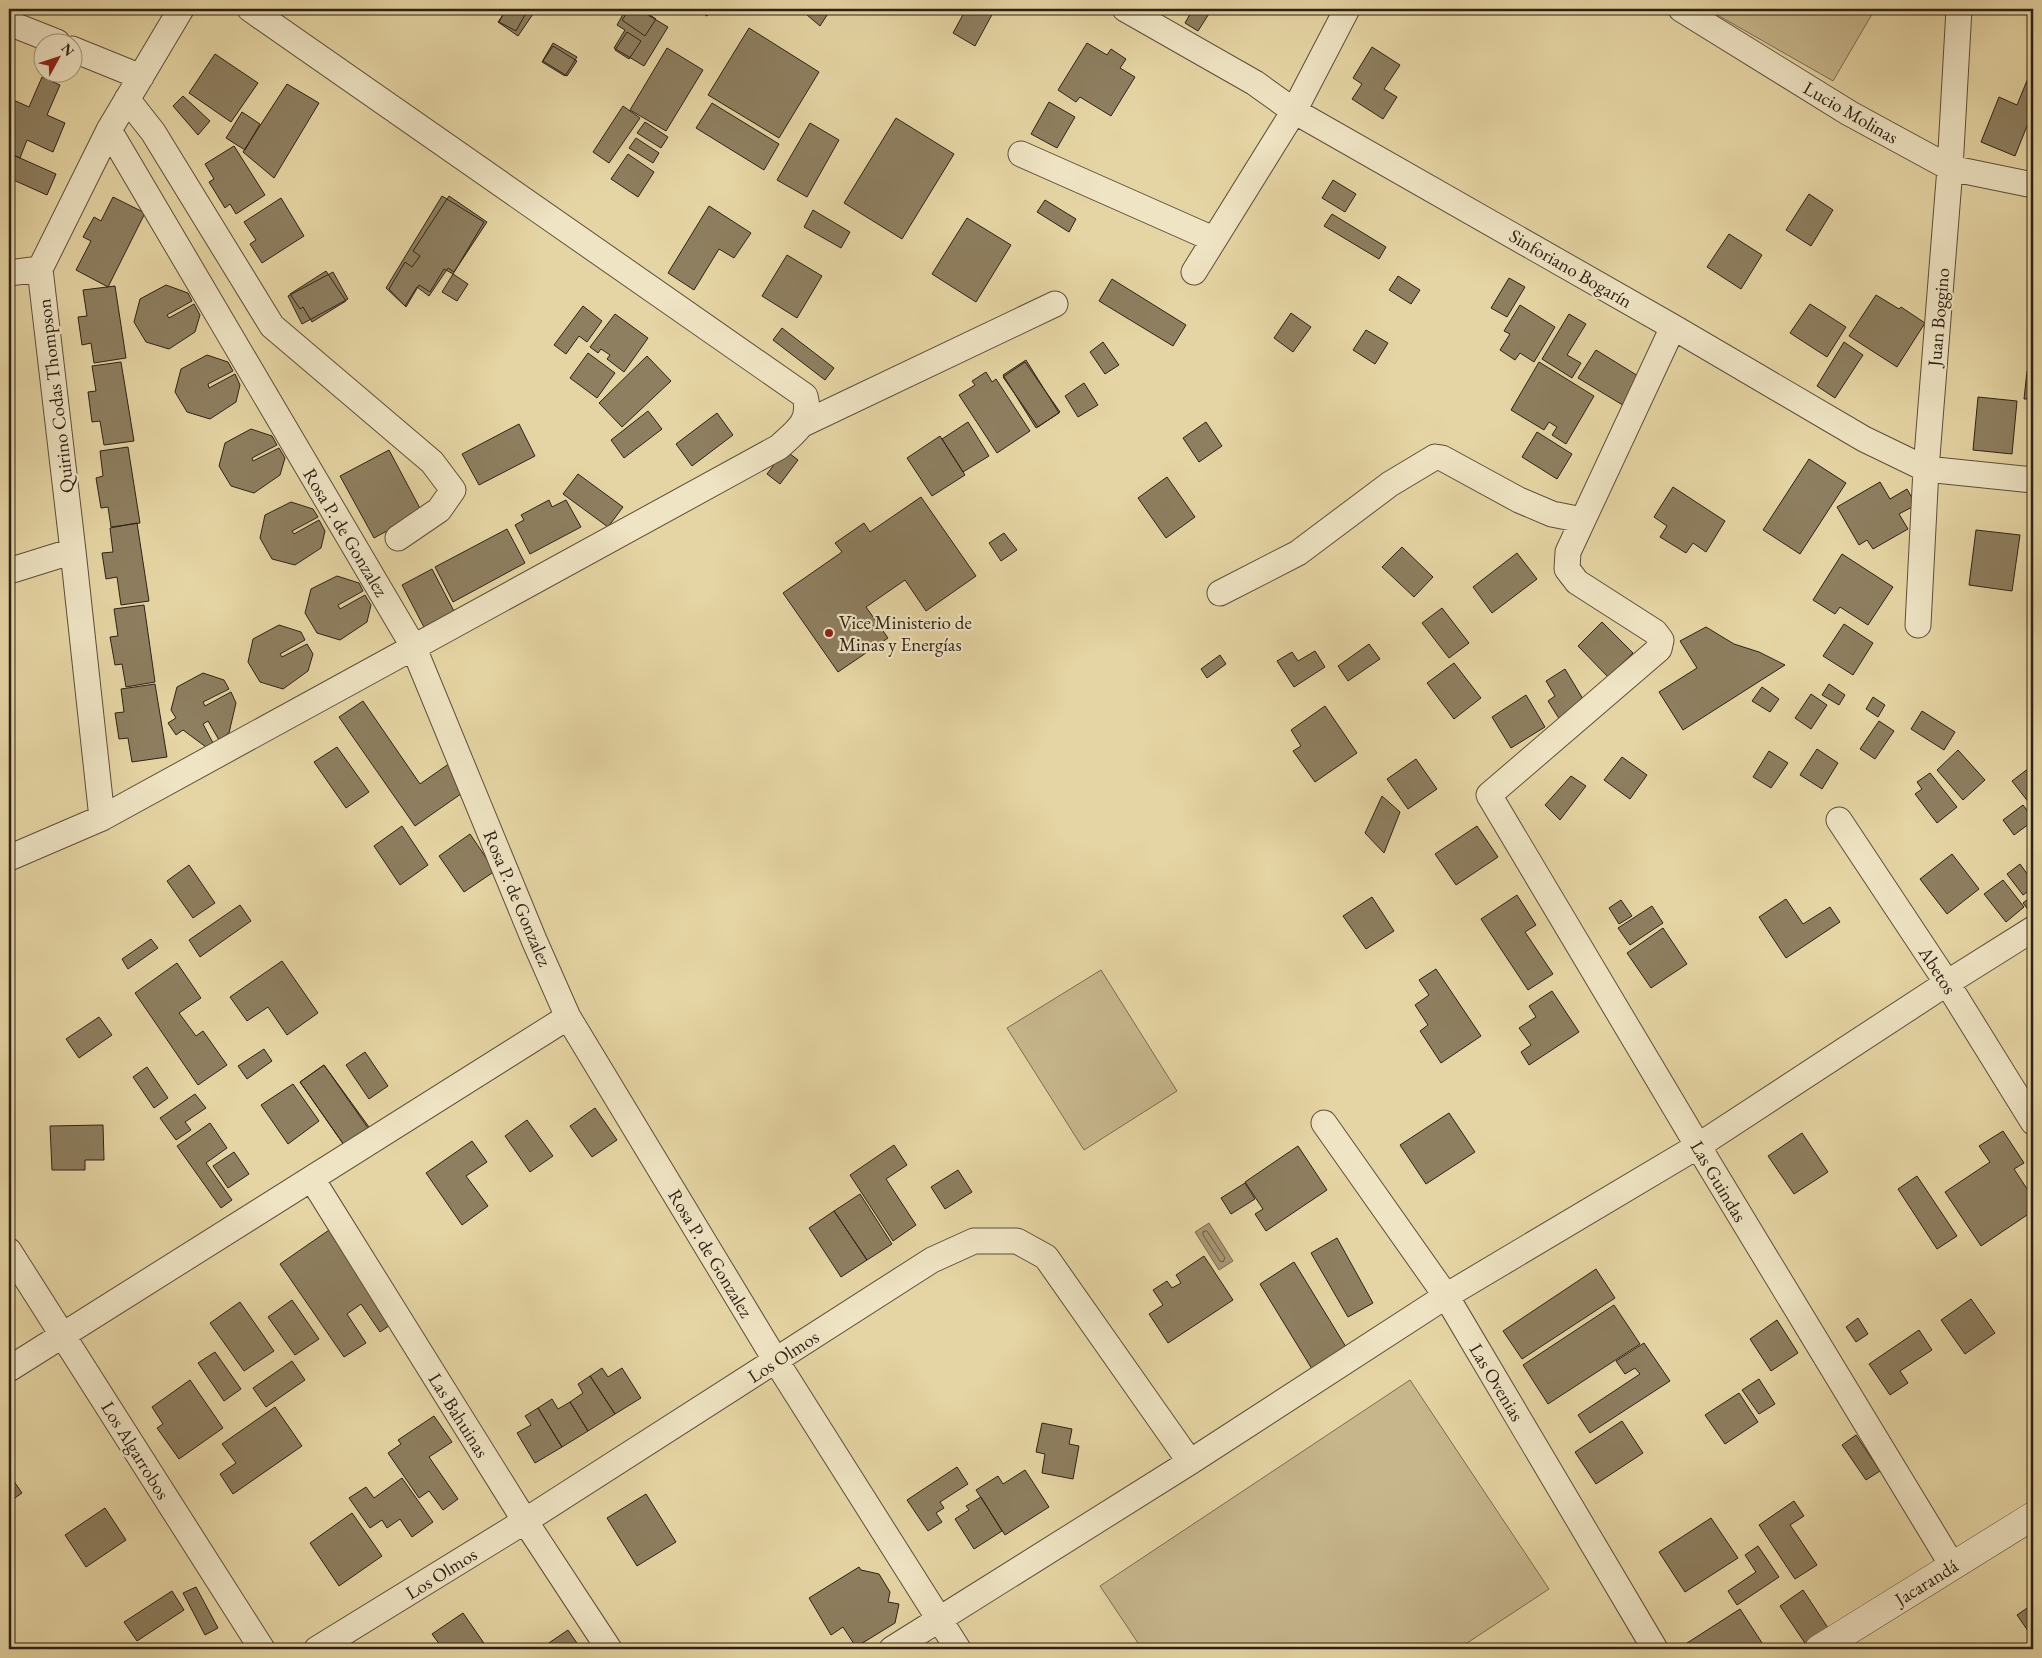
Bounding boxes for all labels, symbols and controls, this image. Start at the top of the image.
north arrow [32,32,82,82]
text: N [57,40,79,60]
street label: Lucio Molinas [1799,75,1903,150]
street label: Sinforiano Bogarín [1505,223,1637,314]
street label: Juan Boggino [1922,267,1955,369]
street label: Quirino Codas Thompson [31,297,80,495]
street label: Rosa P. de Gonzalez [297,463,394,602]
place label: Vice Ministerio de Minas y Energías [839,610,972,657]
marker: Vice Ministerio de Minas y Energías [823,627,835,639]
street label: Rosa P. de Gonzalez [478,826,558,971]
street label: Abetos [1912,941,1962,999]
street label: Las Guindas [1685,1136,1753,1226]
street label: Rosa P. de Gonzalez [662,1184,759,1323]
street label: Los Olmos [743,1324,824,1389]
street label: Las Ovenias [1464,1339,1530,1426]
street label: Las Bahuinas [423,1368,494,1462]
street label: Los Algarrobos [95,1396,176,1504]
street label: Los Olmos [401,1542,482,1605]
street label: Jacarandá [1888,1553,1963,1613]

